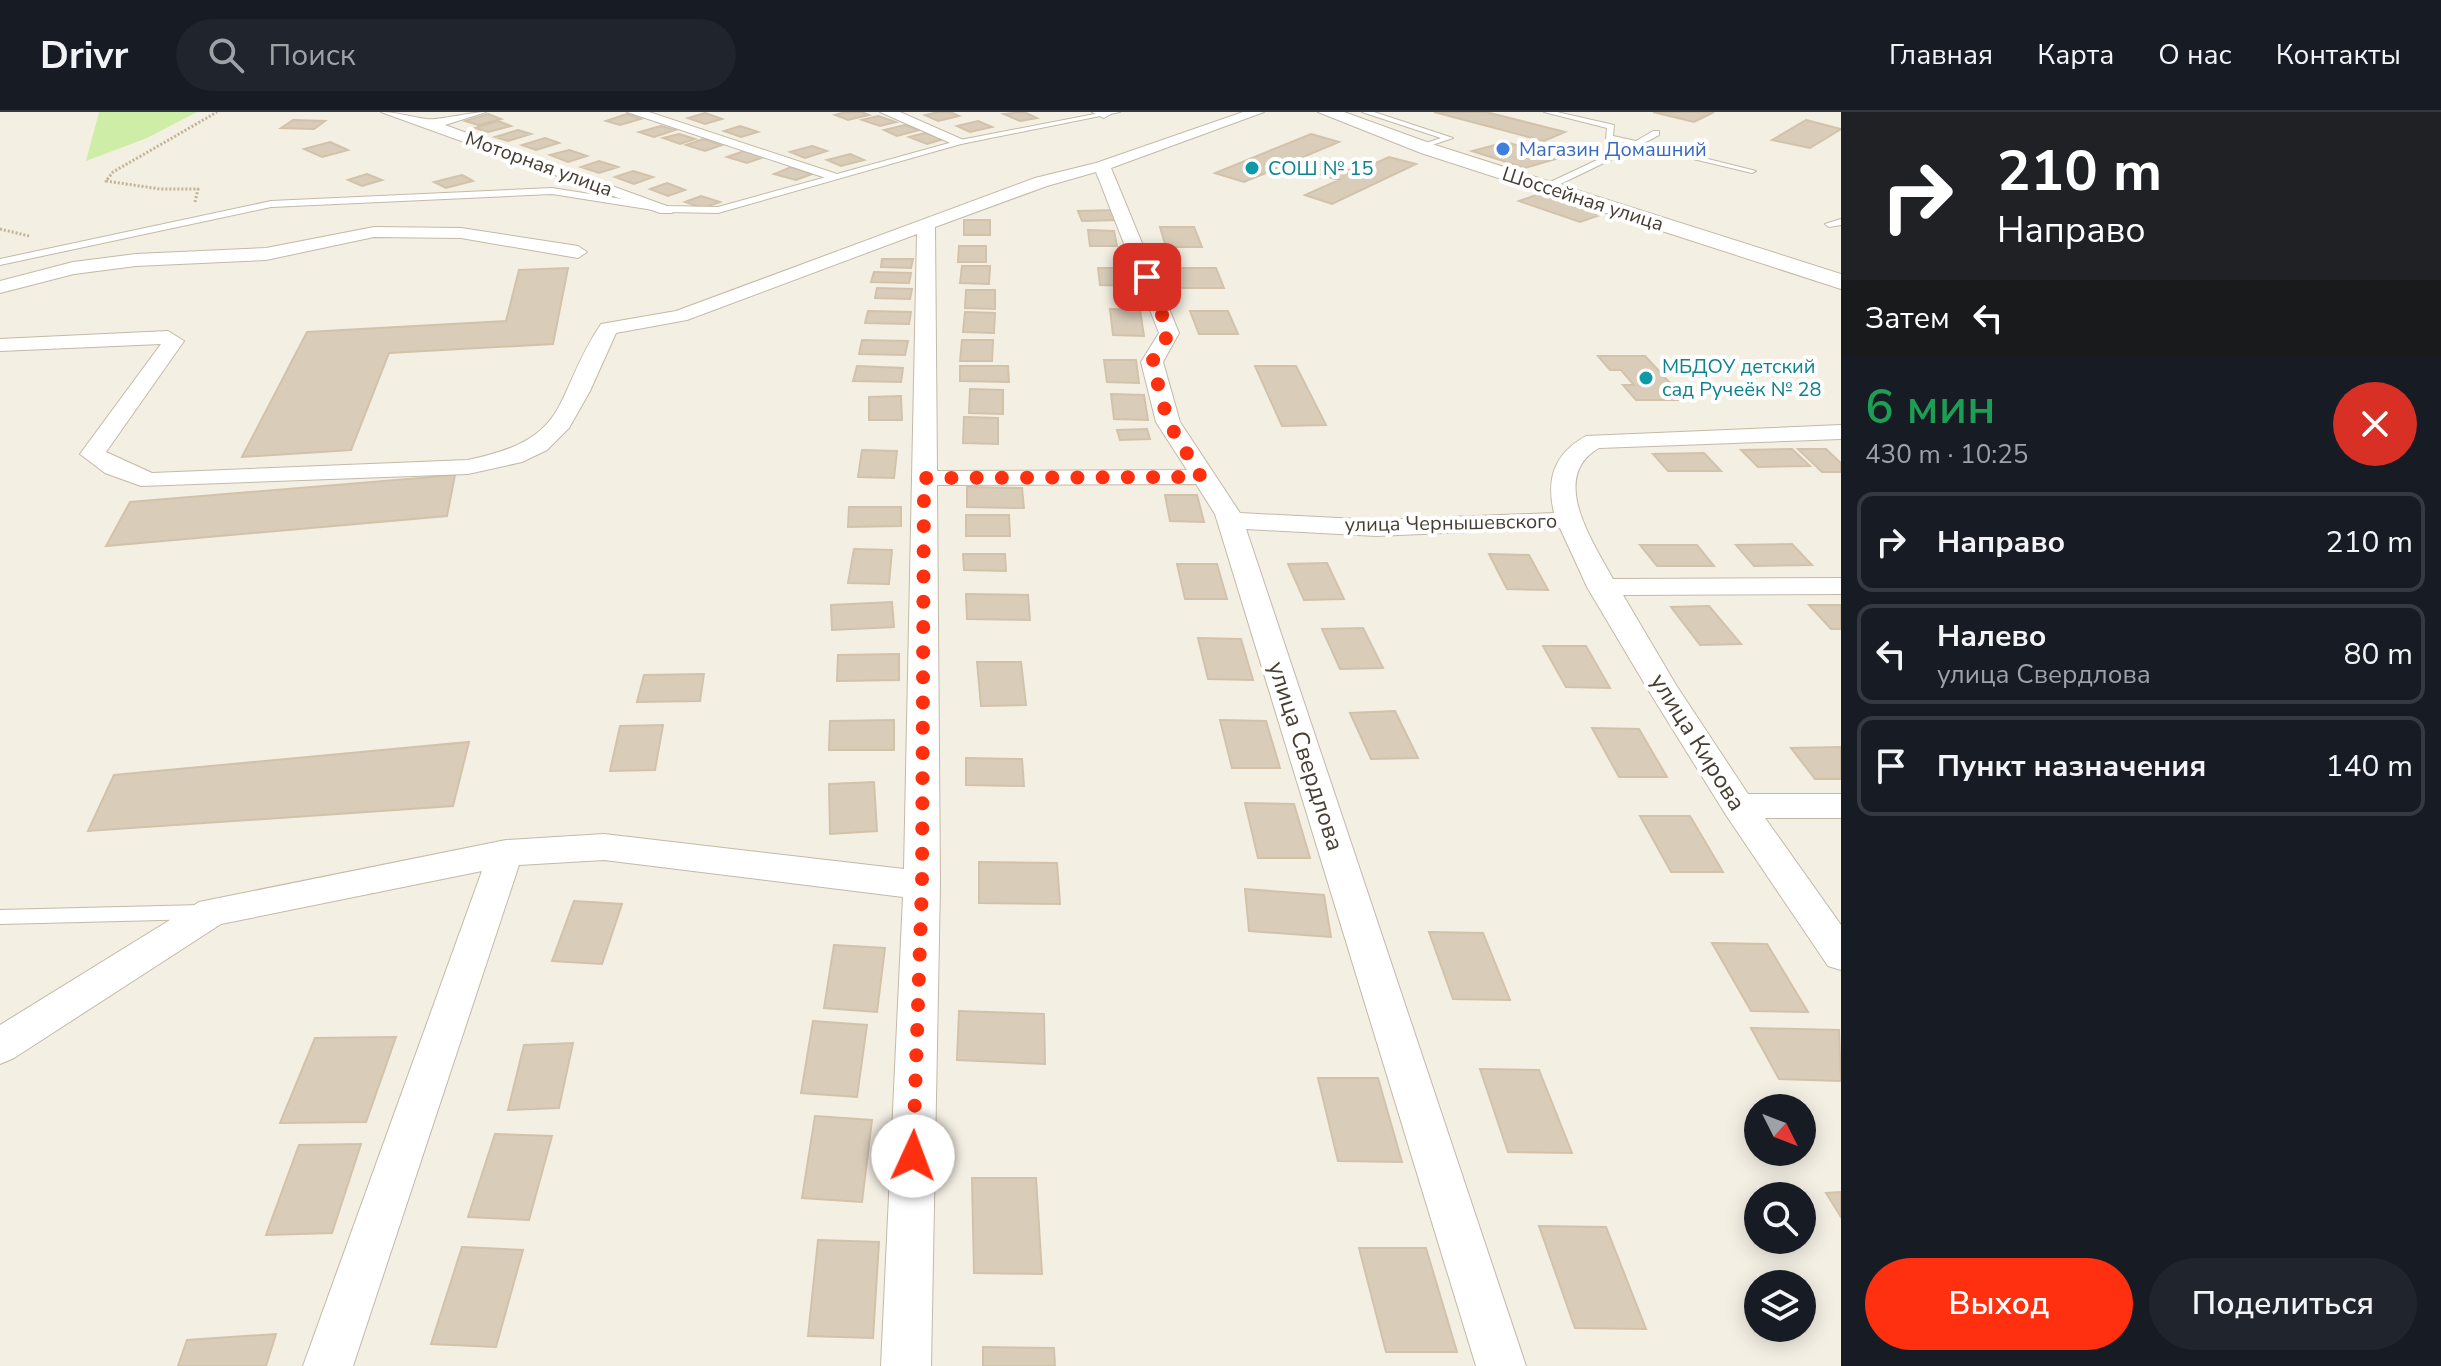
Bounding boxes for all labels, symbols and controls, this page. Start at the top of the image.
search box [176,19,736,91]
text: Drivr [40,30,128,81]
icon: search [204,33,248,77]
text: Поиск [268,35,356,76]
text: Главная [1889,36,1993,74]
text: Карта [2037,36,2114,74]
text: О нас [2158,36,2232,74]
text: Контакты [2276,36,2401,74]
street label: Моторная улица [462,125,616,203]
text: 210 m [1997,133,2162,210]
place label: Магазин Домашний [1519,136,1707,163]
marker: Магазин Домашний [1494,140,1512,158]
icon: right [1865,144,1969,248]
place label: СОШ № 15 [1268,155,1374,182]
marker: СОШ № 15 [1243,159,1261,177]
street label: Шоссейная улица [1499,160,1667,238]
text: Направо [1997,206,2146,255]
pin [1113,243,1181,311]
icon: arrive [1125,255,1169,299]
icon: left [1966,296,2010,340]
text: Затем [1865,298,1950,339]
place label: МБДОУ детский сад Ручеёк № 28 [1662,353,1821,403]
marker: МБДОУ детский сад Ручеёк № 28 [1637,369,1655,387]
text: 6 мин [1865,374,1996,440]
button: close [2333,382,2417,466]
text: 430 m · 10:25 [1865,437,2028,472]
street label: улица Чернышевского [1344,508,1558,538]
icon: right [1869,520,1913,564]
text: Направо [1937,522,2065,563]
text: 210 m [2326,522,2413,563]
text: Налево [1937,616,2046,657]
icon: left [1869,632,1913,676]
text: 80 m [2344,634,2413,675]
street label: улица Свердлова [1260,657,1352,855]
text: улица Свердлова [1937,657,2151,692]
street label: улица Кирова [1643,667,1753,817]
icon: arrive [1869,744,1913,788]
text: Пункт назначения [1937,746,2206,787]
text: 140 m [2326,746,2413,787]
north arrow [1744,1094,1816,1166]
map controls [1744,1094,1816,1342]
position arrow [871,1114,955,1198]
button: search [1744,1182,1816,1254]
button: Выход [1865,1258,2133,1350]
button: Поделиться [2149,1258,2417,1350]
button: layers [1744,1270,1816,1342]

